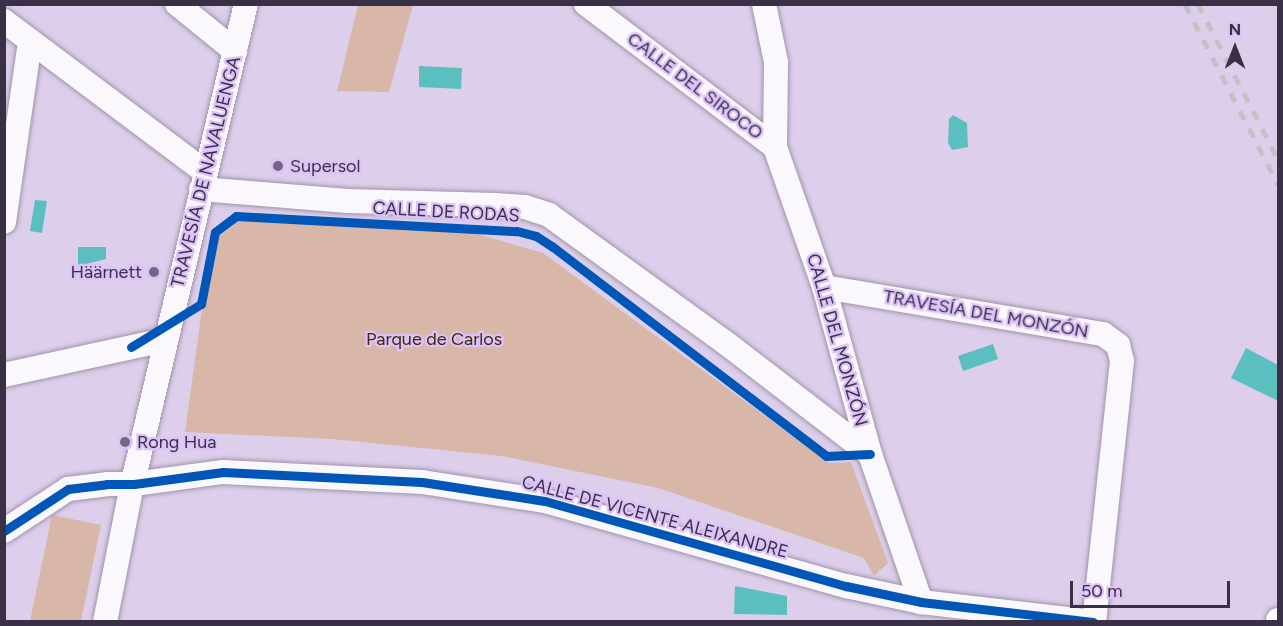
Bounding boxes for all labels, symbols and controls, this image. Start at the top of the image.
north arrow [1205,18,1265,78]
text: N [1229,20,1241,39]
street label: CALLE DEL SIROCO [623,28,767,144]
street label: TRAVESÍA DE NAVALUENGA [167,54,245,290]
place label: Supersol [290,155,360,177]
marker: Supersol [271,159,285,173]
street label: CALLE DE RODAS [372,197,520,227]
street label: CALLE DEL MONZÓN [802,251,872,429]
place label: Häärnett [71,261,142,283]
marker: Häärnett [147,265,161,279]
street label: TRAVESÍA DEL MONZÓN [882,285,1090,343]
park label: Parque de Carlos [366,328,502,350]
place label: Rong Hua [137,431,217,453]
marker: Rong Hua [118,435,132,449]
street label: CALLE DE VICENTE ALEIXANDRE [519,471,791,563]
scale bar [1073,569,1234,607]
text: 50 m [1081,580,1123,602]

